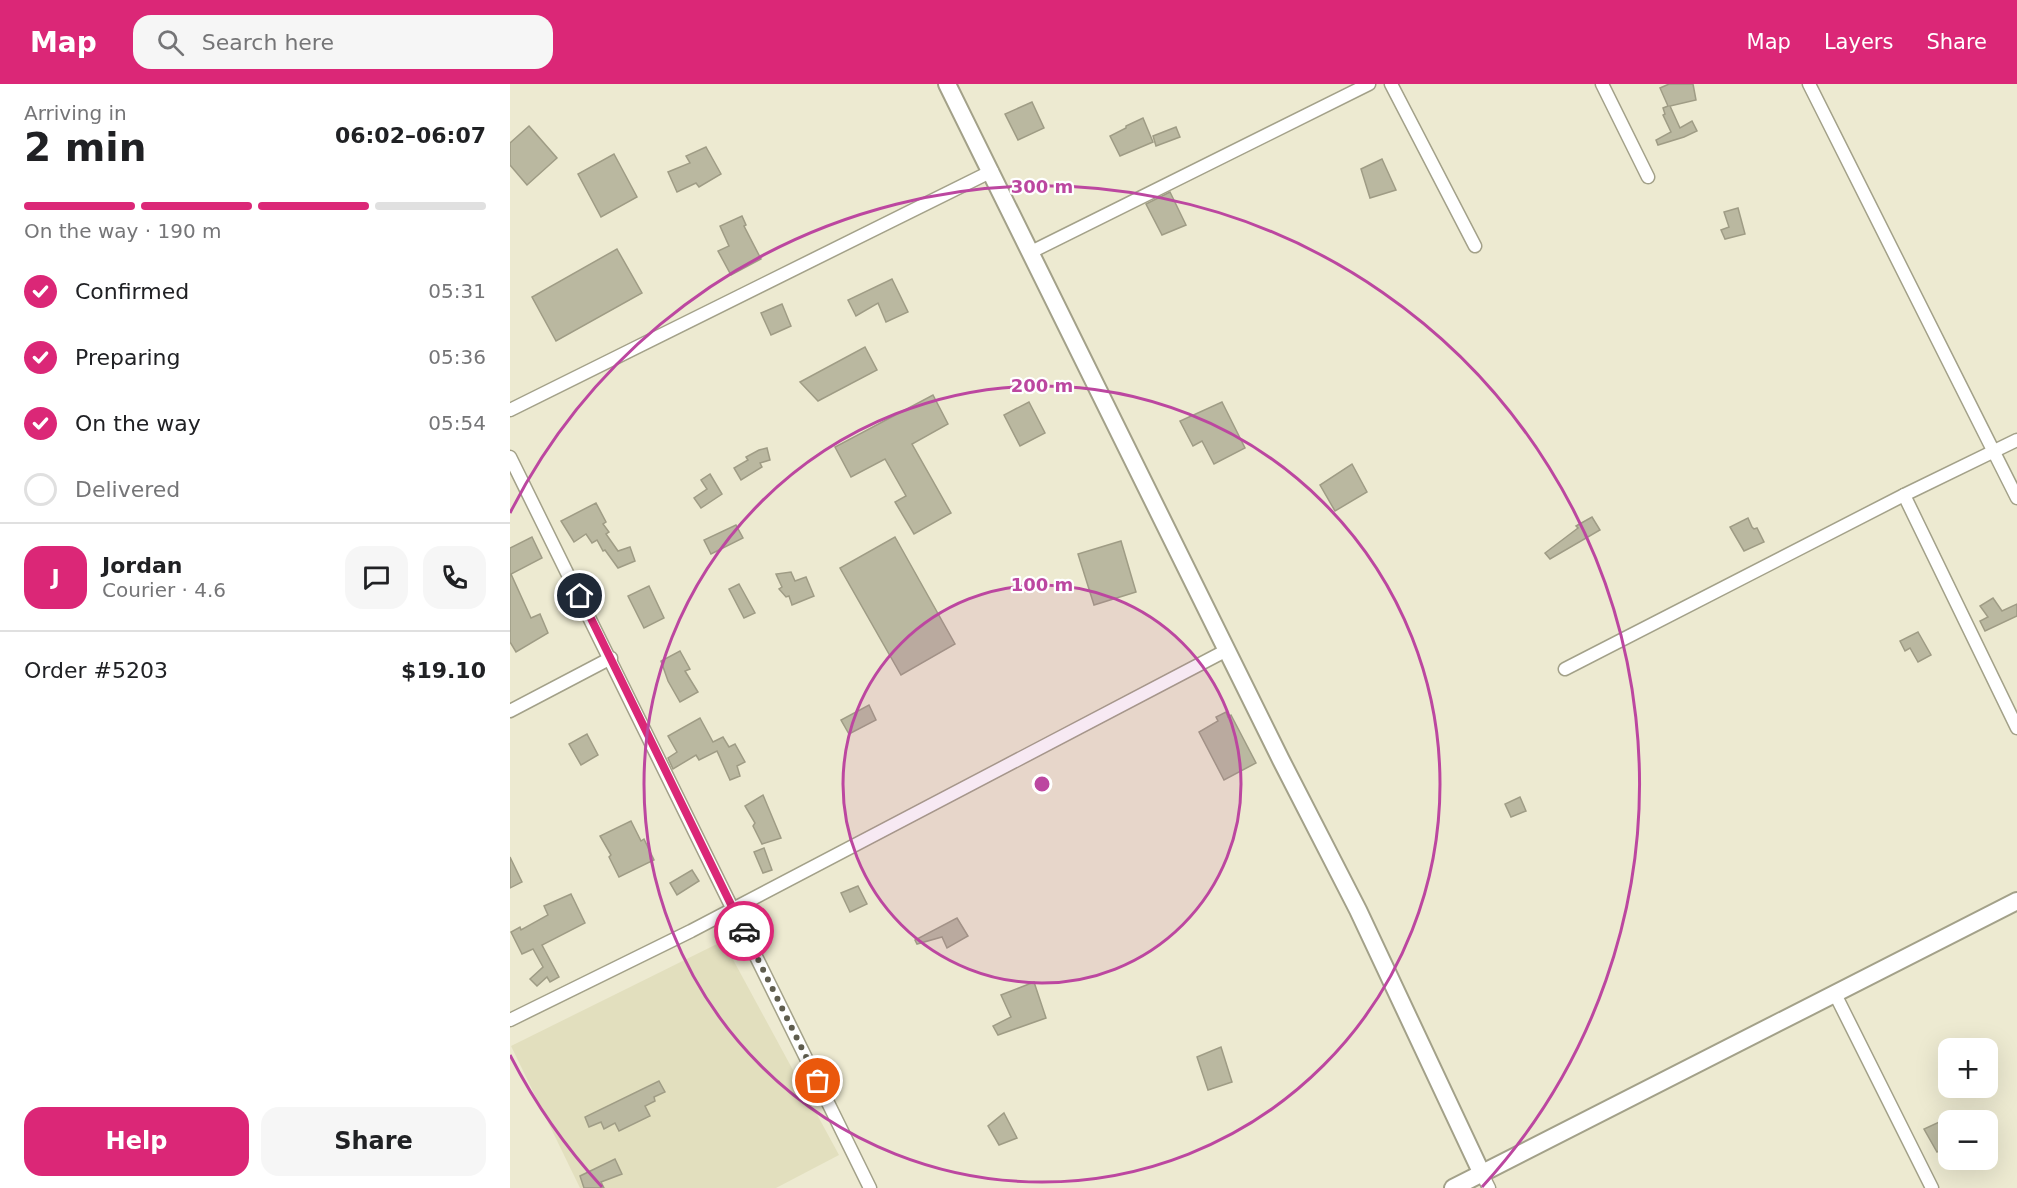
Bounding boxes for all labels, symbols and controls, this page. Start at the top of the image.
search box [133,15,553,69]
text: Map [30,26,97,59]
icon: search [154,26,187,59]
text: Search here [202,30,334,55]
text: Map [1747,30,1791,54]
text: Layers [1824,30,1893,54]
text: Share [1926,30,1987,54]
text: Arriving in [24,101,127,125]
text: 06:02–06:07 [335,123,486,148]
text: 2 min [24,125,146,170]
text: 300 m [1011,176,1073,197]
text: On the way · 190 m [24,219,222,243]
icon: check [24,275,57,308]
text: Confirmed [75,279,189,304]
text: 05:31 [428,279,486,303]
icon: check [24,341,57,374]
text: Preparing [75,345,181,370]
text: 05:36 [428,345,486,369]
text: 200 m [1011,375,1073,396]
icon: check [24,407,57,440]
text: On the way [75,411,201,436]
text: 05:54 [428,411,486,435]
text: Delivered [75,477,180,502]
button: chat [345,546,408,609]
button: phone [423,546,486,609]
text: Jordan [102,553,182,578]
text: J [51,565,60,590]
pin [554,570,605,621]
text: 100 m [1011,574,1073,595]
text: Courier · 4.6 [102,578,226,602]
icon: home [563,579,596,612]
text: Order #5203 [24,658,168,683]
text: $19.10 [401,658,486,683]
centre of rings [1032,774,1052,794]
courier [714,901,774,961]
icon: car [728,915,761,948]
map controls [1938,1038,1998,1170]
button: + [1938,1038,1998,1098]
pin [792,1055,843,1106]
icon: bag [801,1064,834,1097]
button: Help [24,1107,249,1176]
button: Share [261,1107,486,1176]
button: − [1938,1110,1998,1170]

